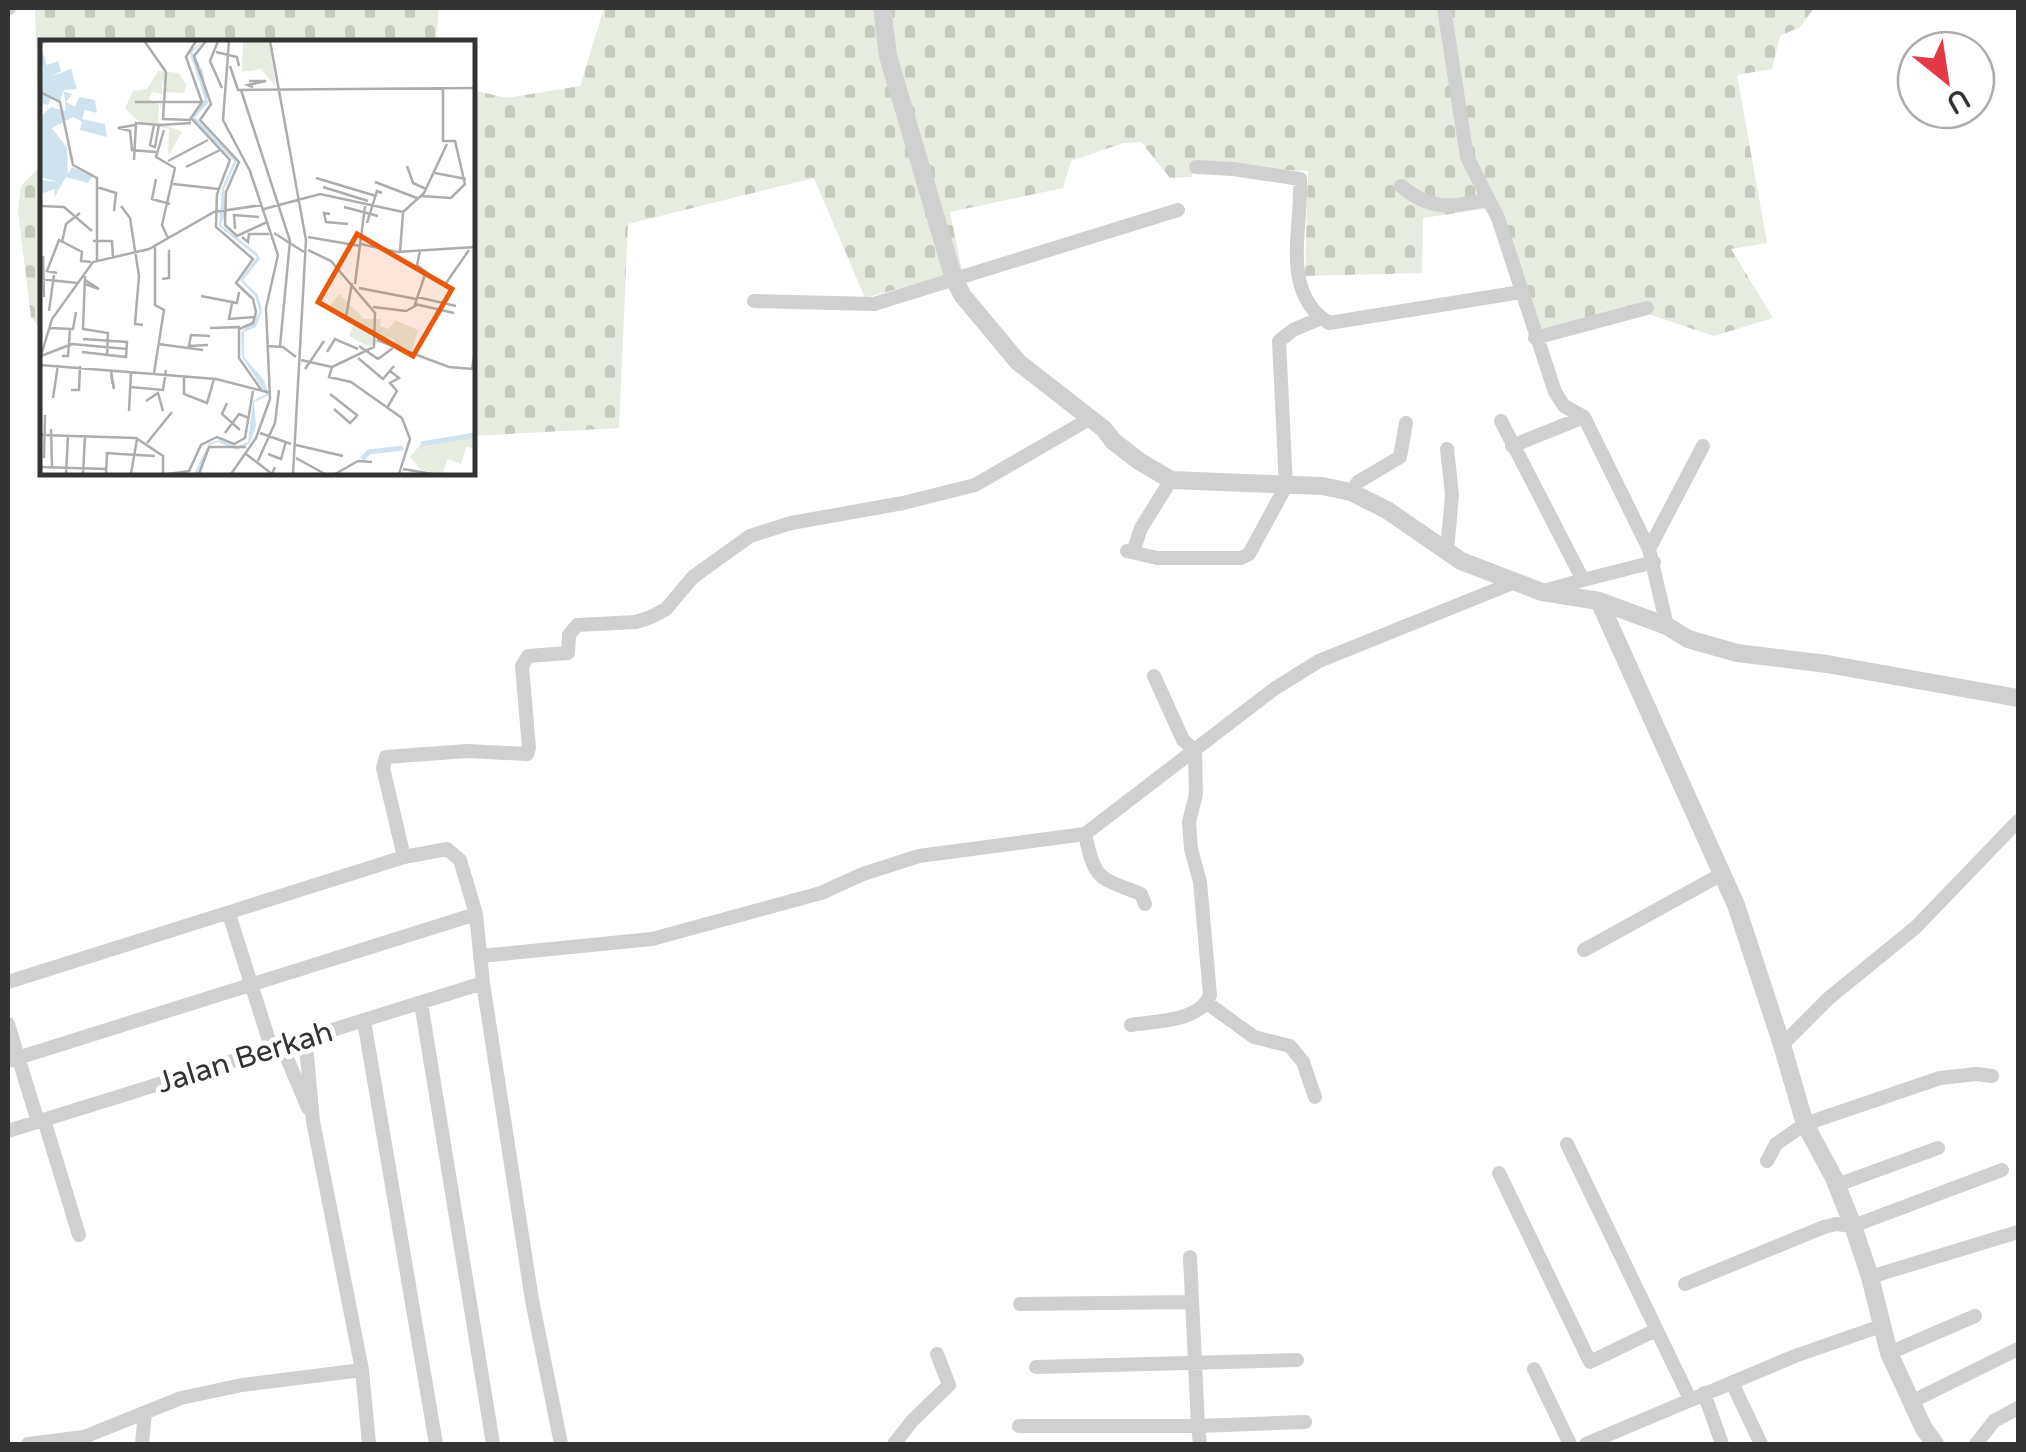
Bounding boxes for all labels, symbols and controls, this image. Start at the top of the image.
north arrow [1896,30,1996,130]
inset map [40,40,475,475]
text: U [1940,81,1976,121]
street label: Jalan Berkah [153,1013,337,1102]

